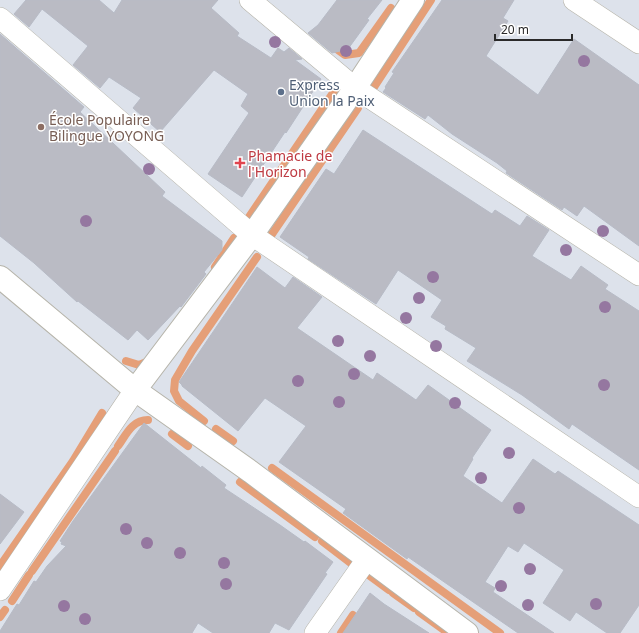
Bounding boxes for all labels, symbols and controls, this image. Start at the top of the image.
scale bar [495,16,572,42]
text: 20 m [501,21,529,38]
place label: Express Union la Paix [289,75,375,110]
marker: Express Union la Paix [276,87,286,97]
place label: École Populaire Bilingue YOYONG [49,110,164,145]
marker: École Populaire Bilingue YOYONG [36,122,46,132]
place label: Phamacie de l'Horizon [248,146,332,181]
marker: Phamacie de l'Horizon [235,158,245,168]

